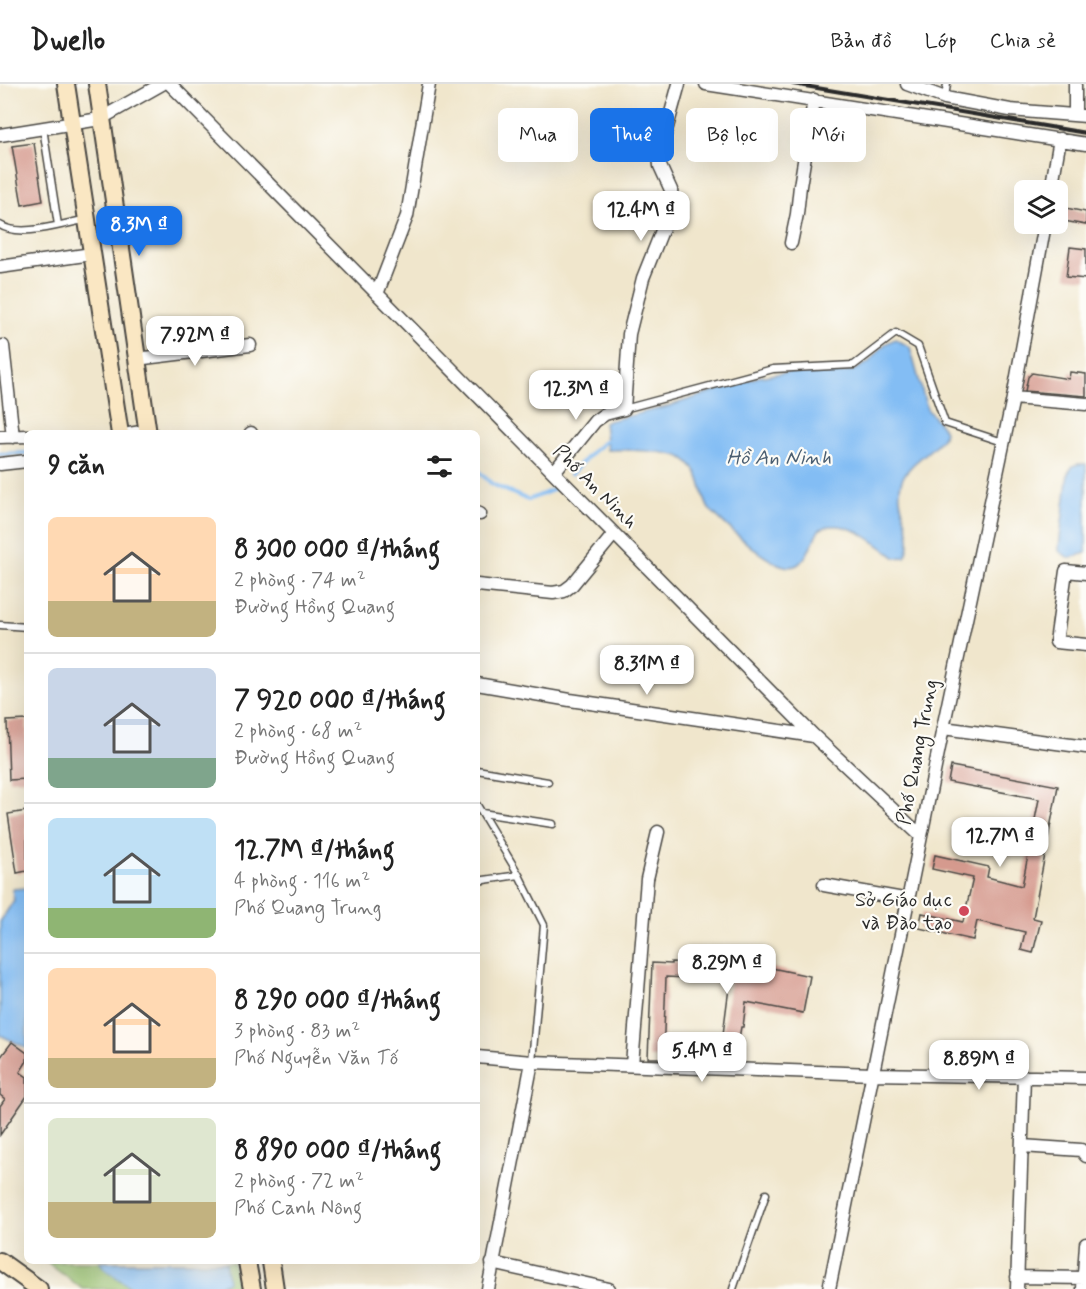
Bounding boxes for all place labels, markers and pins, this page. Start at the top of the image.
pin: 12.4M ₫ [586,191,696,242]
pin: 8.3M ₫ [90,206,188,257]
pin: 7.92M ₫ [140,316,250,367]
pin: 12.3M ₫ [521,370,631,421]
pin: 8.31M ₫ [592,645,702,696]
pin: 12.7M ₫ [945,817,1055,868]
place label: Sở Giáo dục và Đào tạo [855,887,952,937]
marker: Sở Giáo dục và Đào tạo [957,904,971,918]
pin: 8.29M ₫ [672,944,782,995]
pin: 5.4M ₫ [653,1032,751,1083]
pin: 8.89M ₫ [924,1040,1034,1091]

